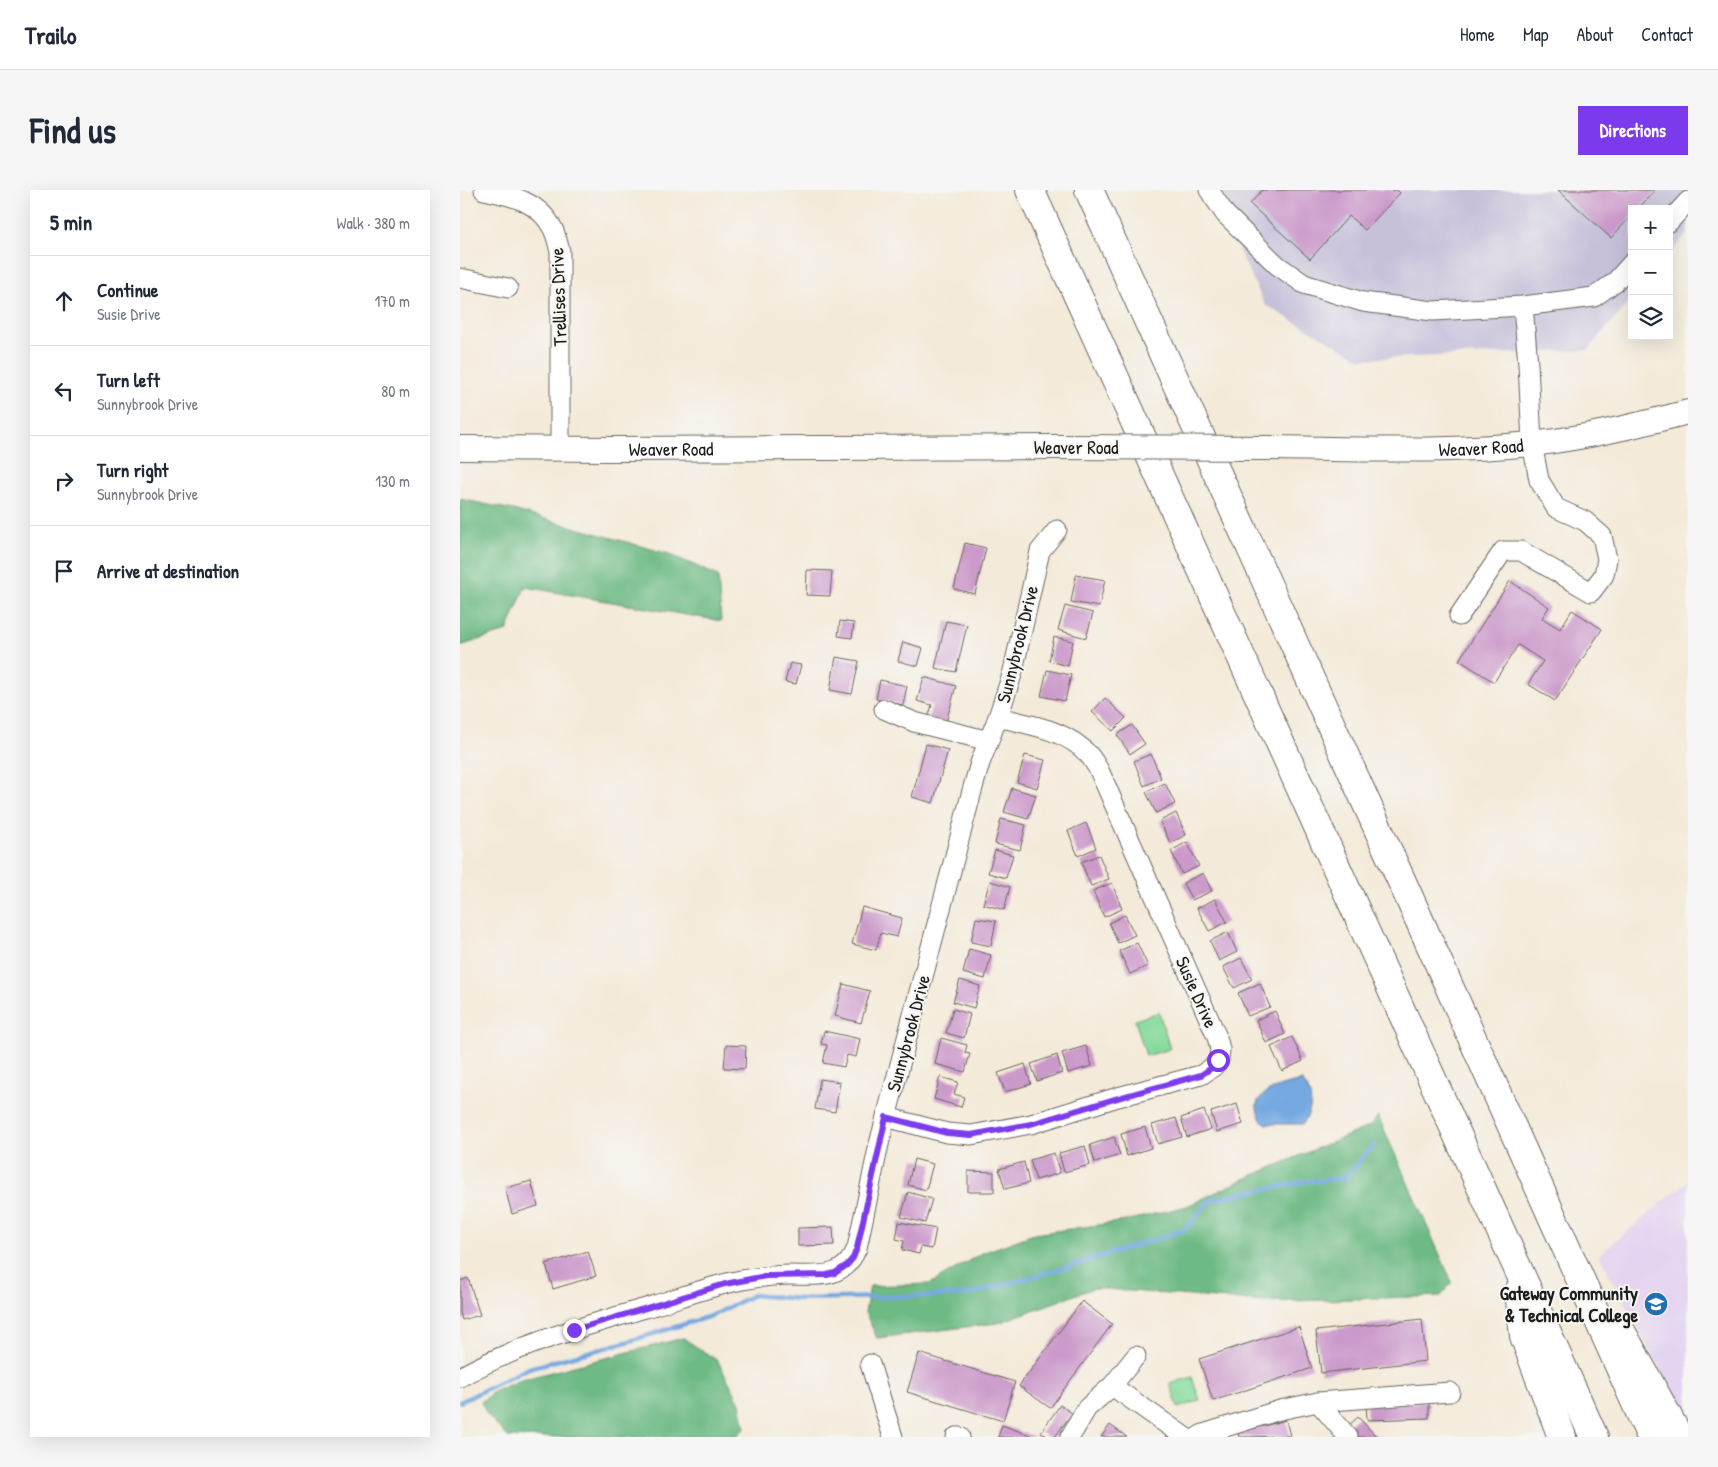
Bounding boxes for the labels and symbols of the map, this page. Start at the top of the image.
street label: Trellises Drive [543,247,573,347]
street label: Weaver Road [1438,432,1525,462]
street label: Weaver Road [1034,434,1119,460]
street label: Weaver Road [629,436,714,462]
street label: Sunnybrook Drive [990,582,1044,705]
street label: Susie Drive [1170,952,1224,1032]
street label: Sunnybrook Drive [880,971,936,1094]
route start [1207,1049,1230,1072]
place label: Gateway Community & Technical College [1500,1280,1638,1329]
school or university icon: Gateway Community & Technical College [1643,1291,1669,1317]
route end [563,1319,586,1342]

